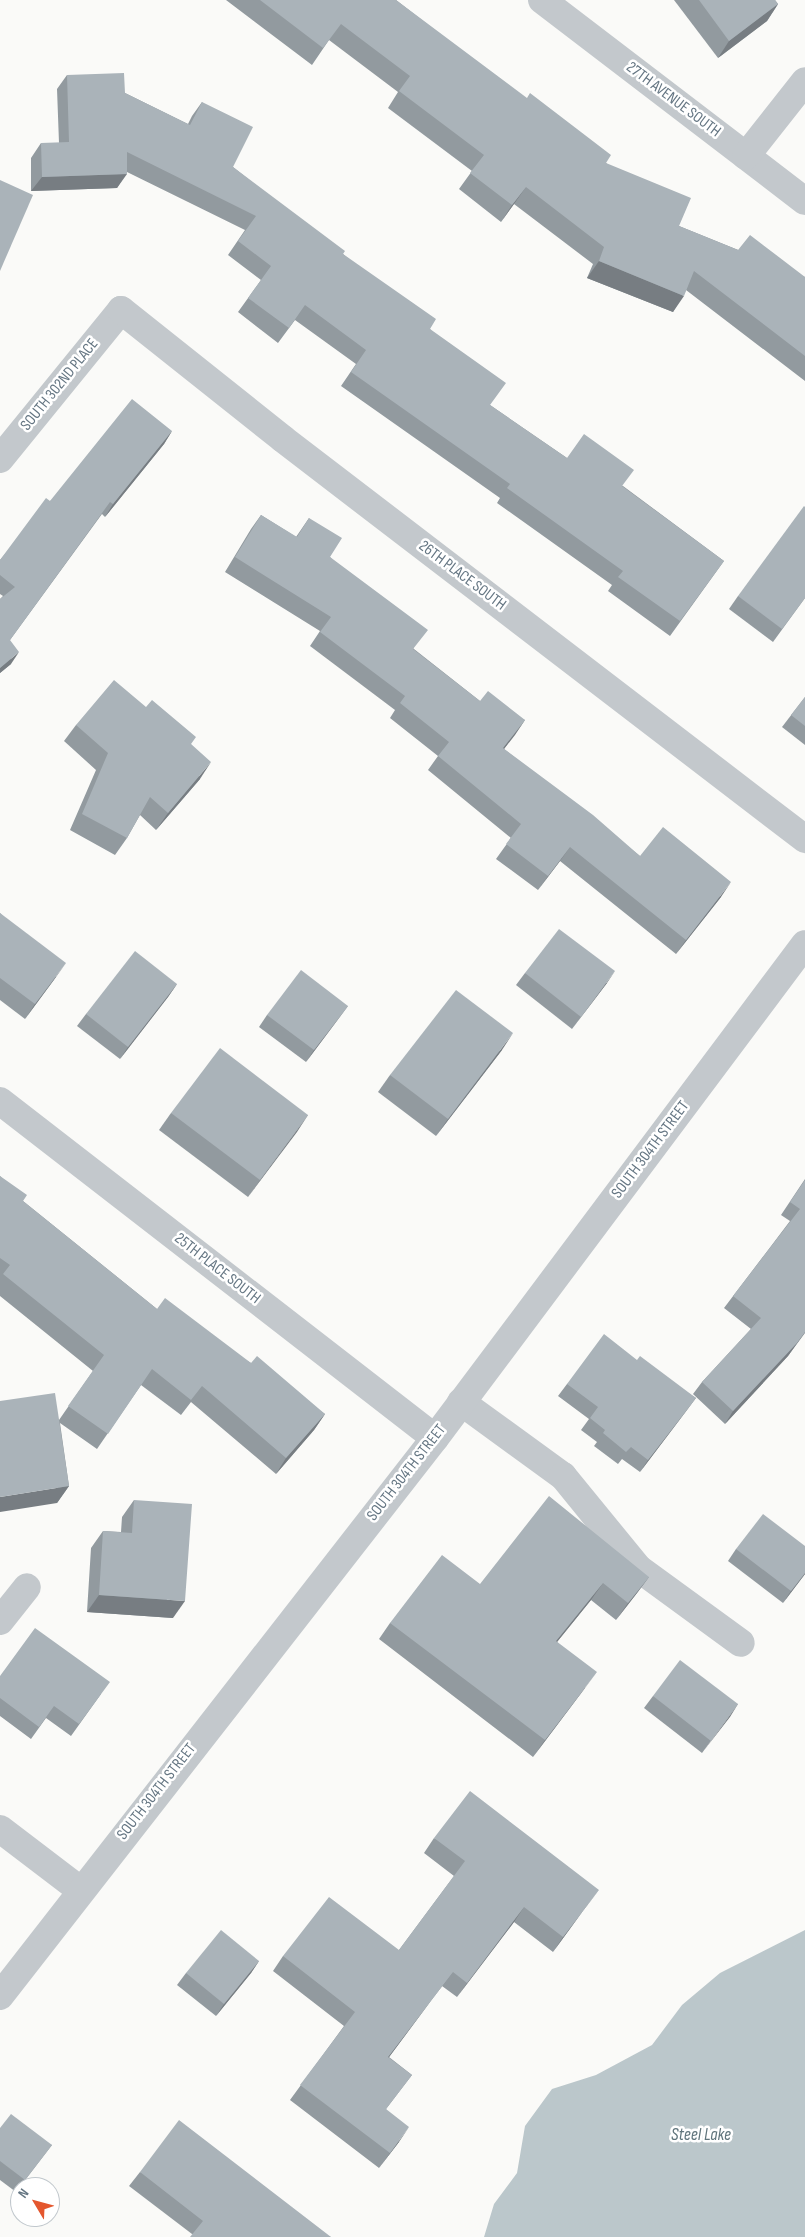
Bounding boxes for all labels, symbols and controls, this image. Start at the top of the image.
street label: 27TH AVENUE SOUTH [622,58,724,142]
street label: SOUTH 302ND PLACE [17,335,103,435]
street label: 26TH PLACE SOUTH [415,537,509,615]
street label: SOUTH 304TH STREET [608,1098,694,1202]
street label: 25TH PLACE SOUTH [170,1229,264,1309]
street label: SOUTH 304TH STREET [363,1421,451,1525]
street label: SOUTH 304TH STREET [113,1740,201,1844]
water label: Steel Lake [671,2124,731,2146]
north arrow [10,2177,60,2227]
text: N [14,2185,32,2201]

